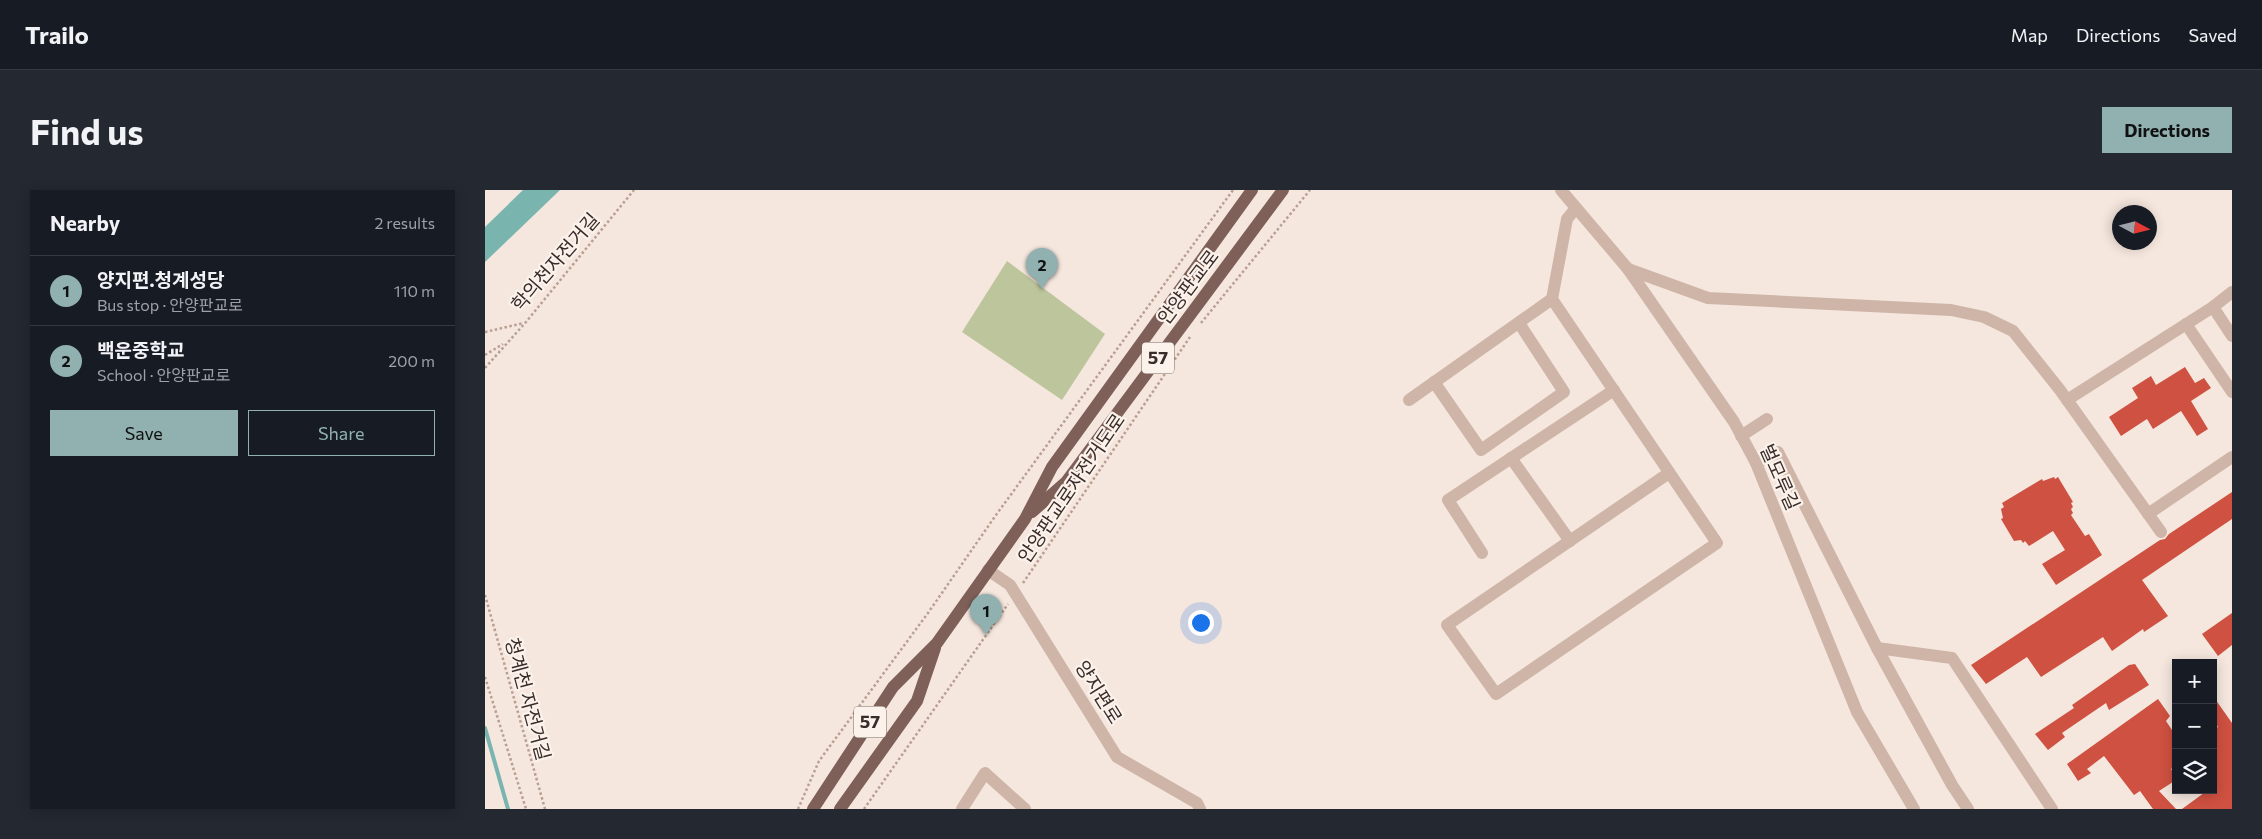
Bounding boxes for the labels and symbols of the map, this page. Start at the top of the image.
north arrow [2112,205,2157,250]
street label: 학의천자전거길 [506,208,603,315]
street label: 안양판교로 [1152,245,1223,329]
pin: 2 [1026,248,1058,289]
road number: 57 [1142,342,1174,374]
street label: 안양판교로자전거도로 [1012,409,1129,567]
street label: 벌모루길 [1756,440,1805,513]
pin: 1 [970,594,1002,635]
your location [1188,610,1214,636]
street label: 청계천 자전거길 [501,635,556,763]
street label: 양지편로 [1071,656,1128,727]
road number: 57 [854,706,886,738]

